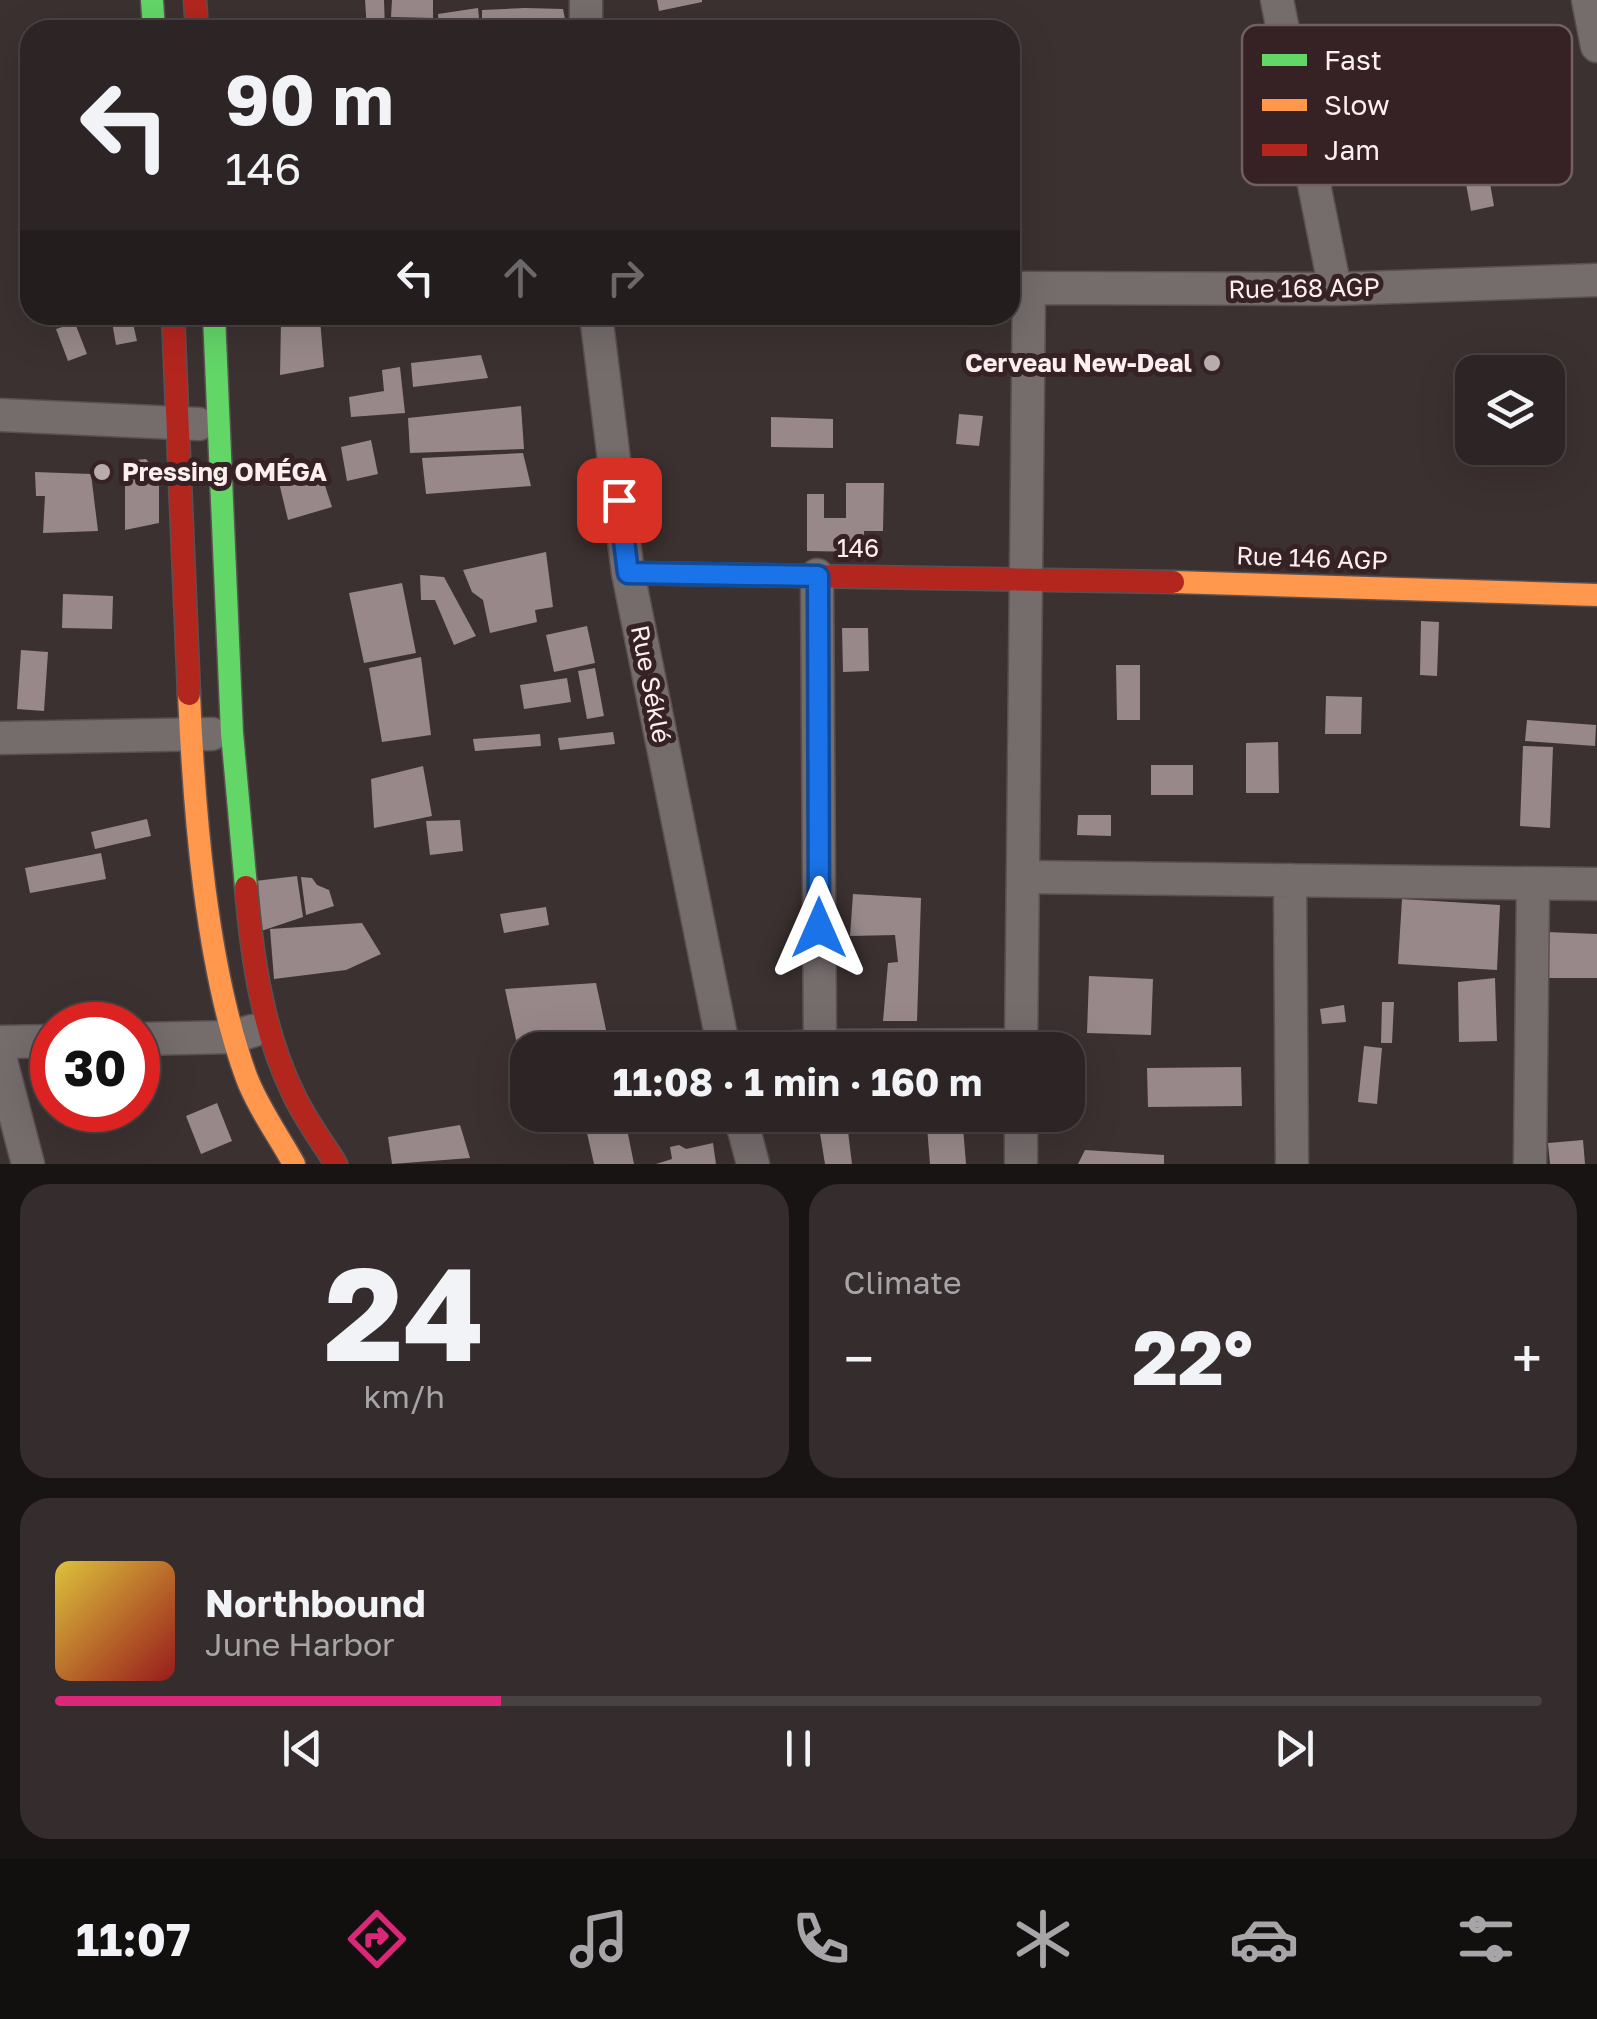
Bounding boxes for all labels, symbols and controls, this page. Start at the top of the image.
legend [1242,25,1572,185]
text: Fast [1324,43,1382,76]
text: 90 m [225,56,394,140]
icon: left [60,60,190,190]
text: Slow [1324,88,1390,121]
text: Jam [1324,133,1380,166]
text: 146 [225,141,302,195]
icon: left [388,250,443,305]
icon: ahead [493,250,548,305]
icon: right [598,250,653,305]
street label: Rue 168 AGP [1228,271,1380,304]
place label: Cerveau New-Deal [965,347,1192,378]
marker: Cerveau New-Deal [1201,352,1223,374]
map controls [1455,355,1565,465]
button: layers [1455,355,1565,465]
place label: Pressing OMÉGA [122,456,327,487]
pin [577,458,662,543]
marker: Pressing OMÉGA [91,461,113,483]
icon: arrive [592,473,647,528]
street label: 146 [837,532,879,563]
street label: Rue 146 AGP [1236,539,1388,576]
street label: Rue Séklé [625,622,678,745]
position arrow [767,876,871,980]
speed limit sign: 30 [30,1002,160,1132]
text: 11:08 · 1 min · 160 m [613,1059,982,1104]
text: 24 [324,1234,485,1390]
text: Climate [844,1263,962,1301]
text: 22° [1132,1311,1253,1402]
text: − [844,1325,874,1391]
text: + [1512,1325,1542,1391]
text: km/h [364,1377,445,1415]
text: Northbound [205,1580,426,1625]
text: June Harbor [205,1625,395,1663]
icon: previous [275,1721,330,1776]
icon: pause [771,1721,826,1776]
icon: next [1267,1721,1322,1776]
icon: directions [342,1904,412,1974]
icon: music [564,1904,634,1974]
icon: phone [786,1904,856,1974]
icon: climate [1008,1904,1078,1974]
icon: car [1229,1904,1299,1974]
icon: filters [1451,1904,1521,1974]
text: 11:07 [76,1912,190,1966]

